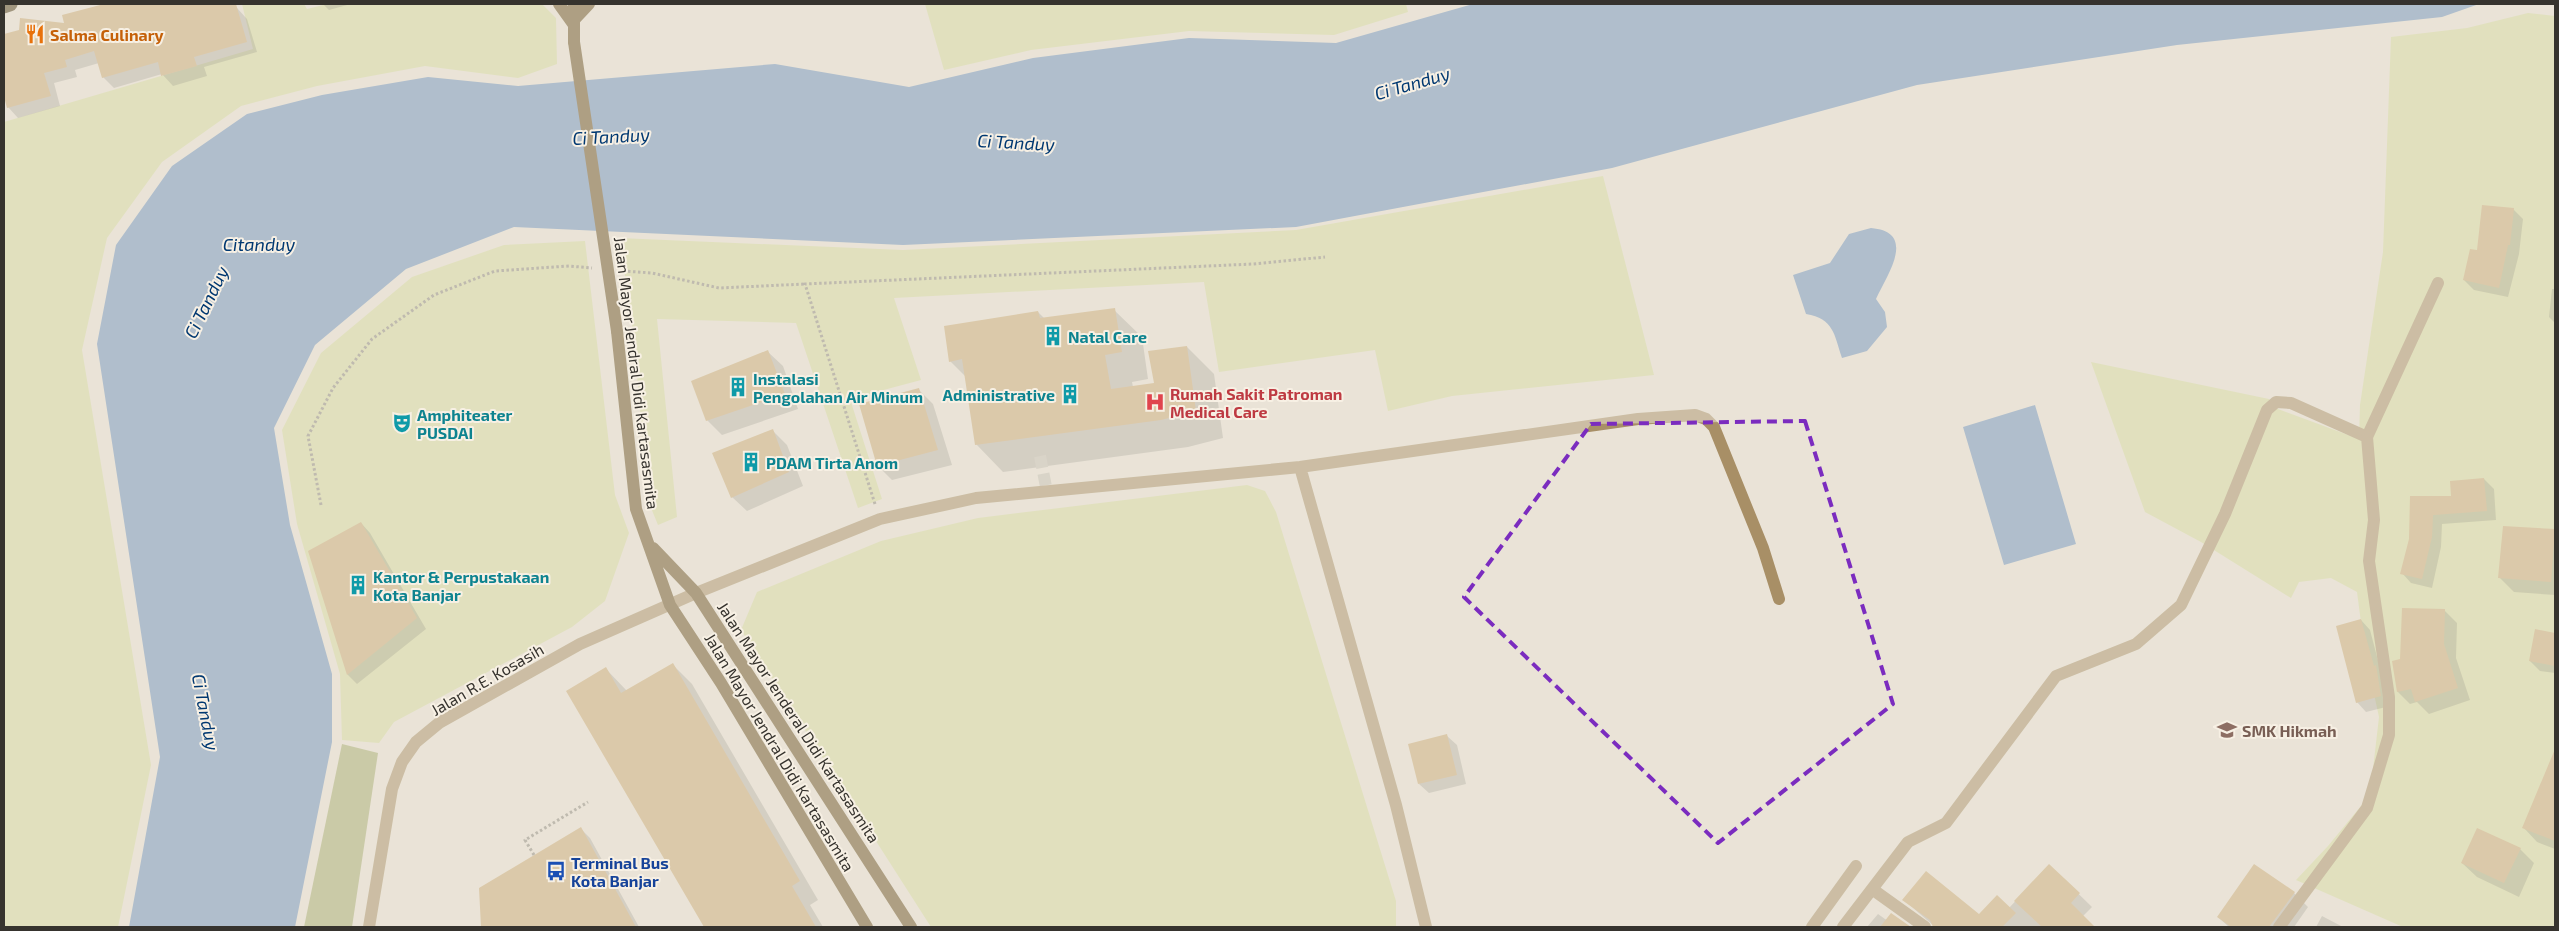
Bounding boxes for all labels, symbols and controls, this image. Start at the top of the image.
restaurant icon: Salma Culinary [24,23,46,45]
place label: Salma Culinary [50,25,164,45]
water label: Ci Tanduy [1372,62,1453,104]
water label: Ci Tanduy [572,123,651,149]
water label: Ci Tanduy [977,129,1056,155]
water label: Citanduy [223,233,295,255]
street label: Jalan Mayor Jendral Didi Kartasasmita [611,236,663,510]
water label: Ci Tanduy [179,262,233,342]
building icon: Natal Care [1042,325,1064,347]
place label: Natal Care [1068,327,1147,346]
place label: Instalasi Pengolahan Air Minum [753,369,923,406]
building icon: Instalasi Pengolahan Air Minum [727,376,749,398]
building icon: Administrative [1059,383,1081,405]
place label: Rumah Sakit Patroman Medical Care [1170,384,1342,421]
place label: Administrative [943,385,1055,404]
hospital icon: Rumah Sakit Patroman Medical Care [1144,391,1166,413]
place label: Amphiteater PUSDAI [417,405,512,442]
theatre icon: Amphiteater PUSDAI [391,412,413,434]
building icon: PDAM Tirta Anom [740,451,762,473]
place label: PDAM Tirta Anom [766,453,898,472]
place label: Kantor & Perpustakaan Kota Banjar [373,567,549,604]
building icon: Kantor & Perpustakaan Kota Banjar [347,574,369,596]
street label: Jalan Mayor Jenderal Didi Kartasasmita [714,598,884,846]
street label: Jalan Mayor Jendral Didi Kartasasmita [701,629,859,875]
street label: Jalan R.E. Kosasih [427,639,547,719]
water label: Ci Tanduy [188,672,224,752]
school or university icon: SMK Hikmah [2216,719,2238,741]
place label: SMK Hikmah [2242,721,2337,740]
place label: Terminal Bus Kota Banjar [571,853,669,890]
bus stop icon: Terminal Bus Kota Banjar [545,860,567,882]

